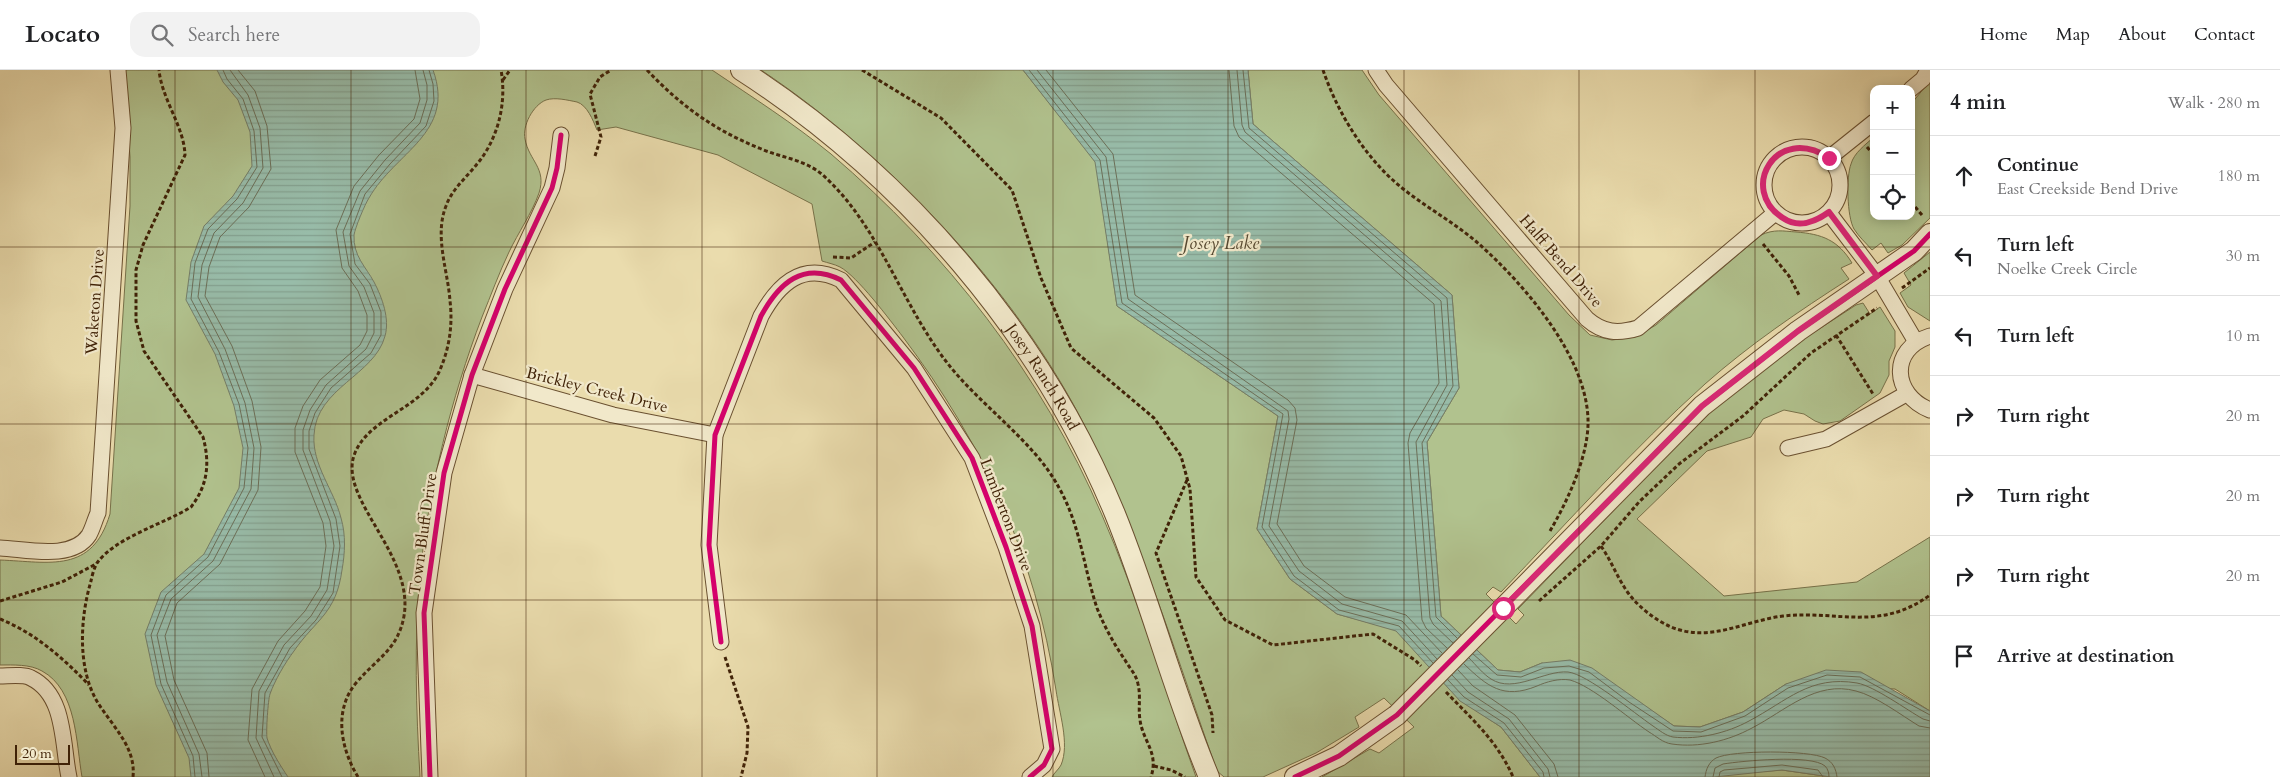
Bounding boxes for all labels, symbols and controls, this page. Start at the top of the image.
search box [130,12,480,57]
text: Locato [25,18,100,51]
icon: search [148,21,176,49]
text: Search here [188,22,280,48]
text: Home [1980,22,2028,47]
text: Map [2056,22,2090,47]
text: About [2118,22,2166,47]
text: Contact [2194,22,2255,47]
map controls [1870,85,1915,220]
button: + [1870,85,1915,130]
text: 4 min [1950,88,2006,117]
text: Walk · 280 m [2168,92,2260,114]
button: − [1870,130,1915,175]
route end [1818,147,1841,170]
text: Continue [1997,152,2079,178]
icon: ahead [1950,162,1978,190]
text: 180 m [2218,165,2260,187]
button: locate [1870,175,1915,220]
text: East Creekside Bend Drive [1997,178,2178,200]
street label: Halff Bend Drive [1514,210,1608,312]
water label: Josey Lake [1179,231,1260,256]
text: Turn left [1997,232,2074,258]
icon: left [1950,242,1978,270]
text: 30 m [2226,245,2260,267]
street label: Waketon Drive [80,248,110,357]
text: Noelke Creek Circle [1997,258,2137,280]
street label: Josey Ranch Road [1000,318,1084,435]
icon: left [1950,322,1978,350]
text: Turn left [1997,323,2074,349]
text: 10 m [2226,325,2260,347]
street label: Brickley Creek Drive [524,362,670,418]
icon: right [1950,402,1978,430]
text: Turn right [1997,403,2089,429]
text: 20 m [2226,405,2260,427]
street label: Lumberton Drive [974,455,1038,575]
street label: Town Bluff Drive [404,472,442,596]
icon: right [1950,482,1978,510]
text: Turn right [1997,483,2089,509]
text: 20 m [2226,485,2260,507]
icon: right [1950,562,1978,590]
text: Turn right [1997,563,2089,589]
text: 20 m [2226,565,2260,587]
route start [1492,597,1515,620]
icon: arrive [1950,642,1978,670]
text: Arrive at destination [1997,643,2174,669]
scale bar [15,742,70,765]
text: 20 m [22,744,52,763]

